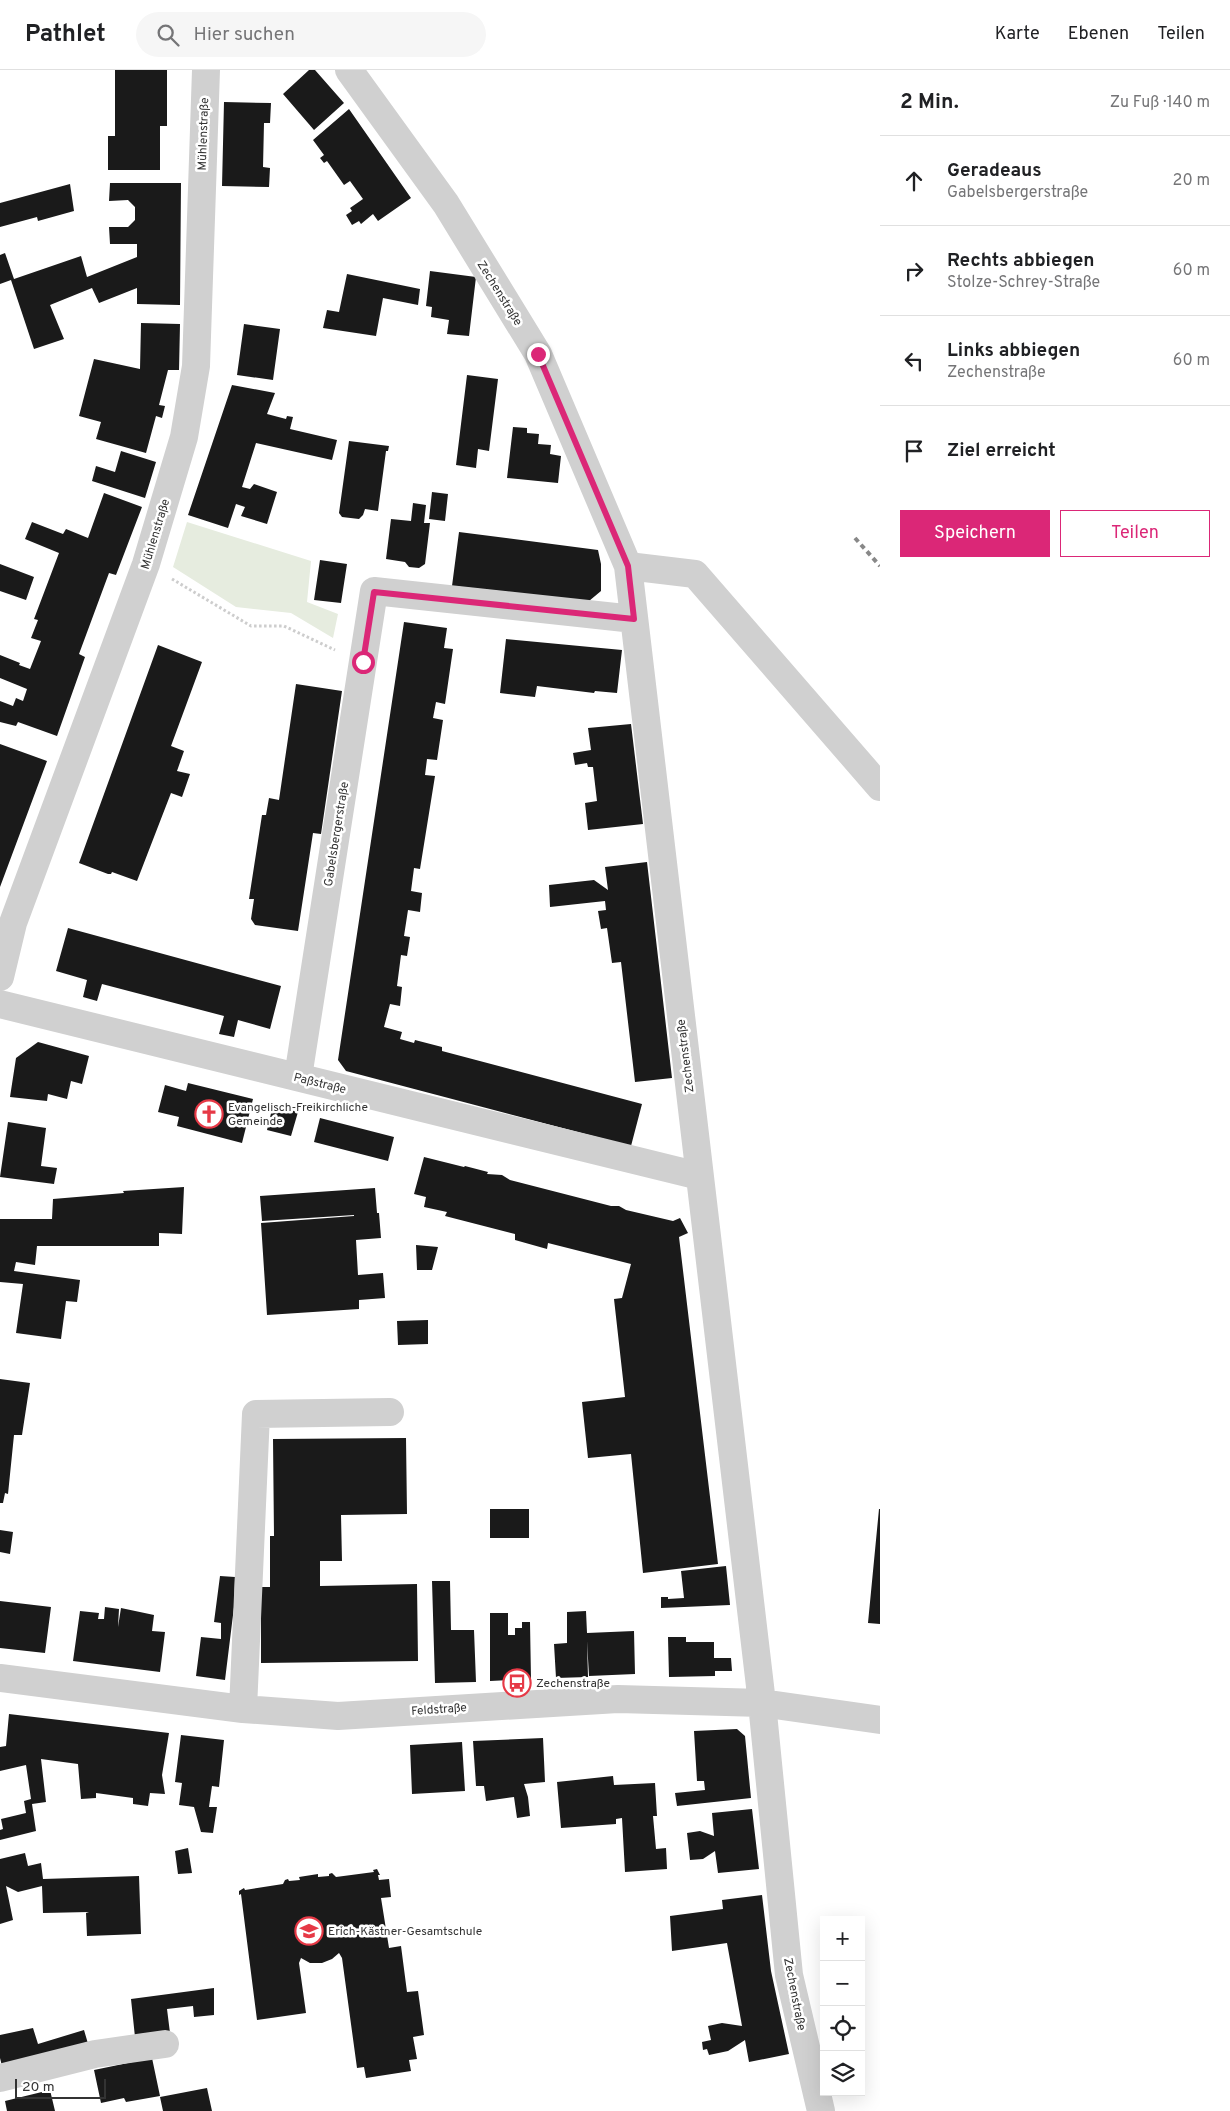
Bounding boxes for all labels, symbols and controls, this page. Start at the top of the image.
search box [136,12,486,57]
text: Pathlet [25,20,106,50]
icon: search [154,21,182,49]
text: Hier suchen [194,23,295,47]
text: Karte [995,23,1040,46]
text: Ebenen [1068,23,1129,46]
text: Teilen [1157,23,1205,46]
text: 2 Min. [900,89,959,116]
text: Zu Fuß · 140 m [1110,93,1210,113]
street label: Mühlenstraße [195,97,213,171]
text: Geradeaus [947,159,1042,183]
icon: ahead [900,167,928,195]
text: 20 m [1173,171,1210,191]
text: Gabelsbergerstraße [947,183,1088,203]
text: Rechts abbiegen [947,249,1095,273]
icon: right [900,257,928,285]
street label: Zechenstraße [473,258,526,329]
text: 60 m [1173,261,1210,281]
text: Stolze-Schrey-Straße [947,273,1100,293]
text: Links abbiegen [947,339,1080,363]
route end [527,343,550,366]
icon: left [900,347,928,375]
text: 60 m [1173,351,1210,371]
text: Zechenstraße [947,363,1046,383]
icon: arrive [900,437,928,465]
text: Ziel erreicht [947,439,1056,463]
street label: Mühlenstraße [138,497,174,572]
button: Speichern [900,510,1050,557]
button: Teilen [1060,510,1210,557]
route start [352,651,375,674]
street label: Gabelsbergerstraße [321,781,353,888]
street label: Zechenstraße [674,1018,698,1094]
street label: Paßstraße [292,1070,348,1098]
church icon: Evangelisch-Freikirchliche Gemeinde [194,1099,224,1129]
place label: Evangelisch-Freikirchliche Gemeinde [228,1100,368,1130]
bus stop icon: Zechenstraße [502,1668,532,1698]
place label: Zechenstraße [536,1676,610,1692]
street label: Feldstraße [411,1700,467,1720]
school or university icon: Erich-Kästner-Gesamtschule [294,1916,324,1946]
map controls [820,1916,865,2096]
button: + [820,1916,865,1961]
place label: Erich-Kästner-Gesamtschule [328,1924,482,1940]
street label: Zechenstraße [779,1956,809,2032]
button: − [820,1961,865,2006]
button: locate [820,2006,865,2051]
button: layers [820,2051,865,2096]
scale bar [15,2076,106,2099]
text: 20 m [22,2079,55,2096]

